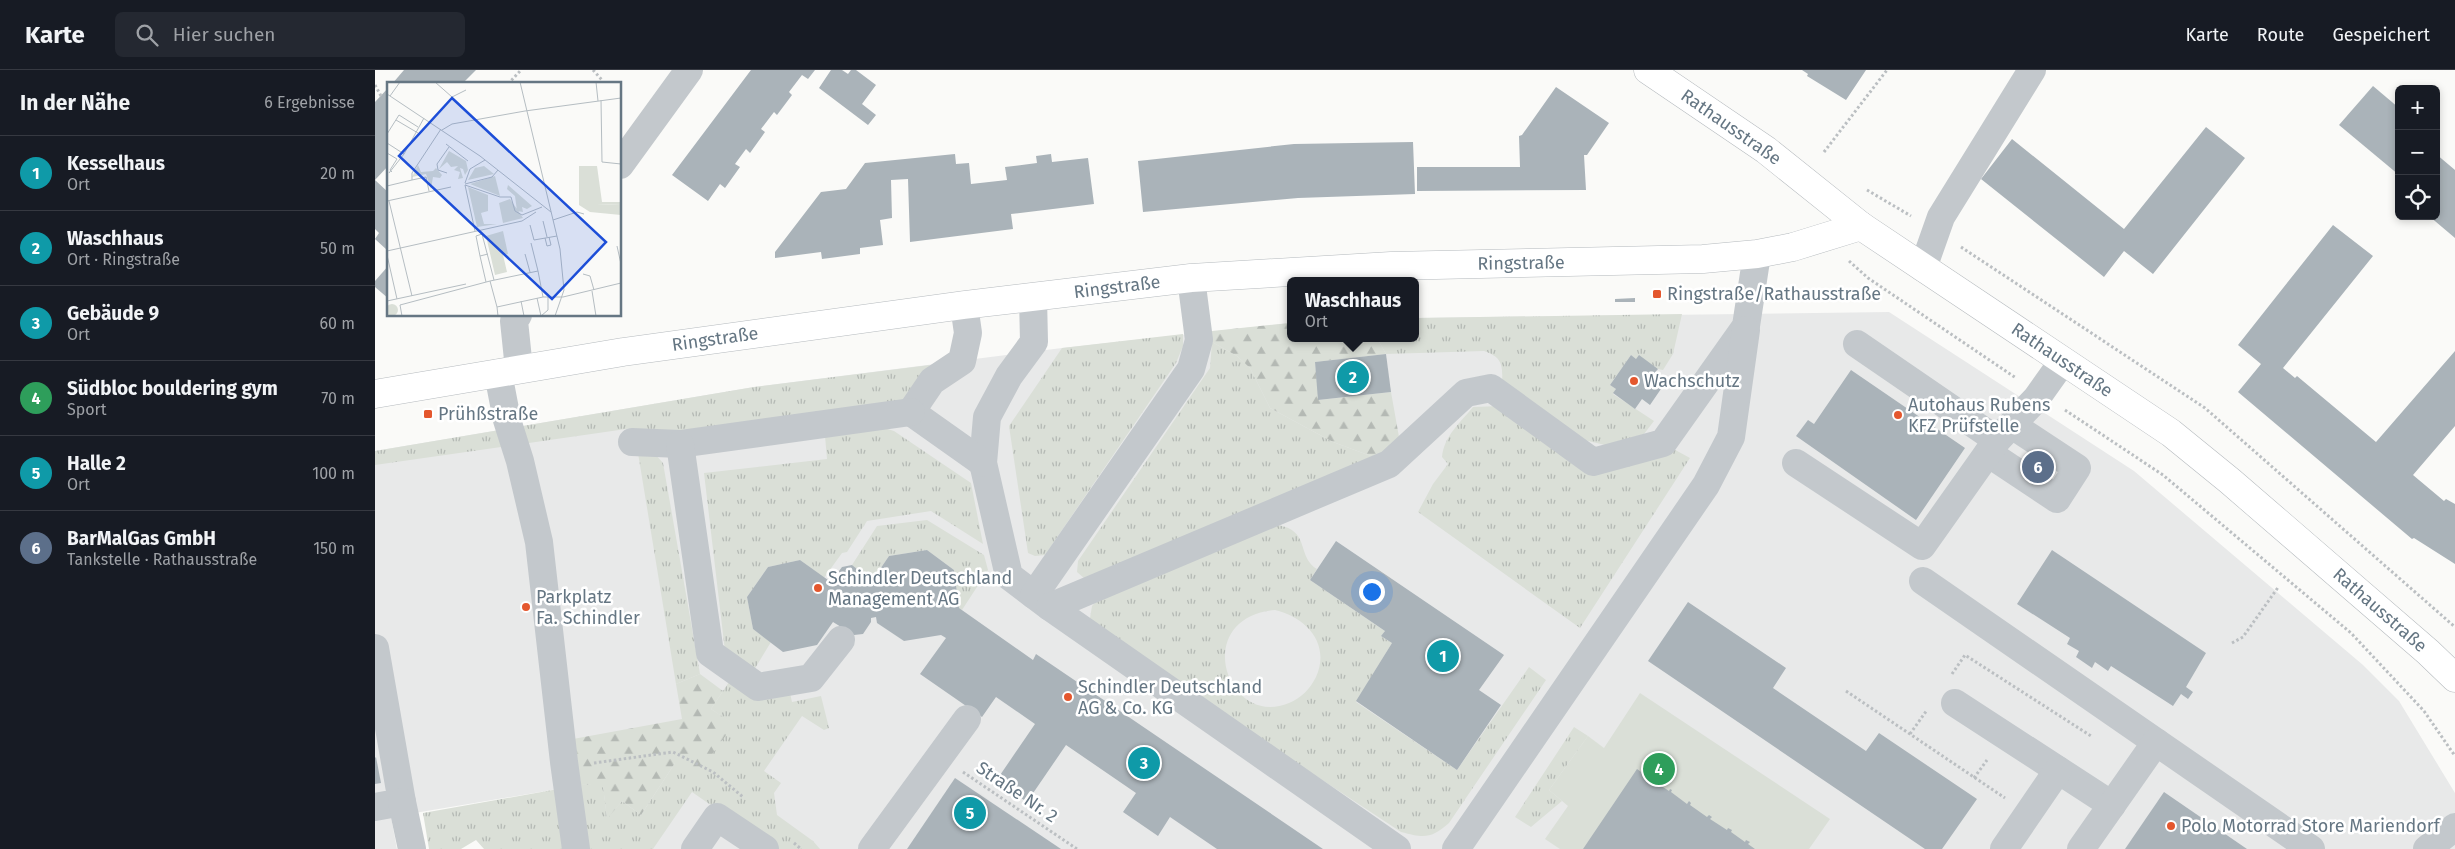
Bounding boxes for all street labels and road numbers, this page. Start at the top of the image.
street label: Rathausstraße [1677,84,1785,170]
street label: Ringstraße [1477,251,1565,275]
street label: Ringstraße [1072,271,1162,303]
street label: Rathausstraße [2007,318,2117,402]
street label: Ringstraße [670,322,760,356]
street label: Rathausstraße [2328,563,2432,657]
street label: Straße Nr. 2 [972,757,1062,827]

